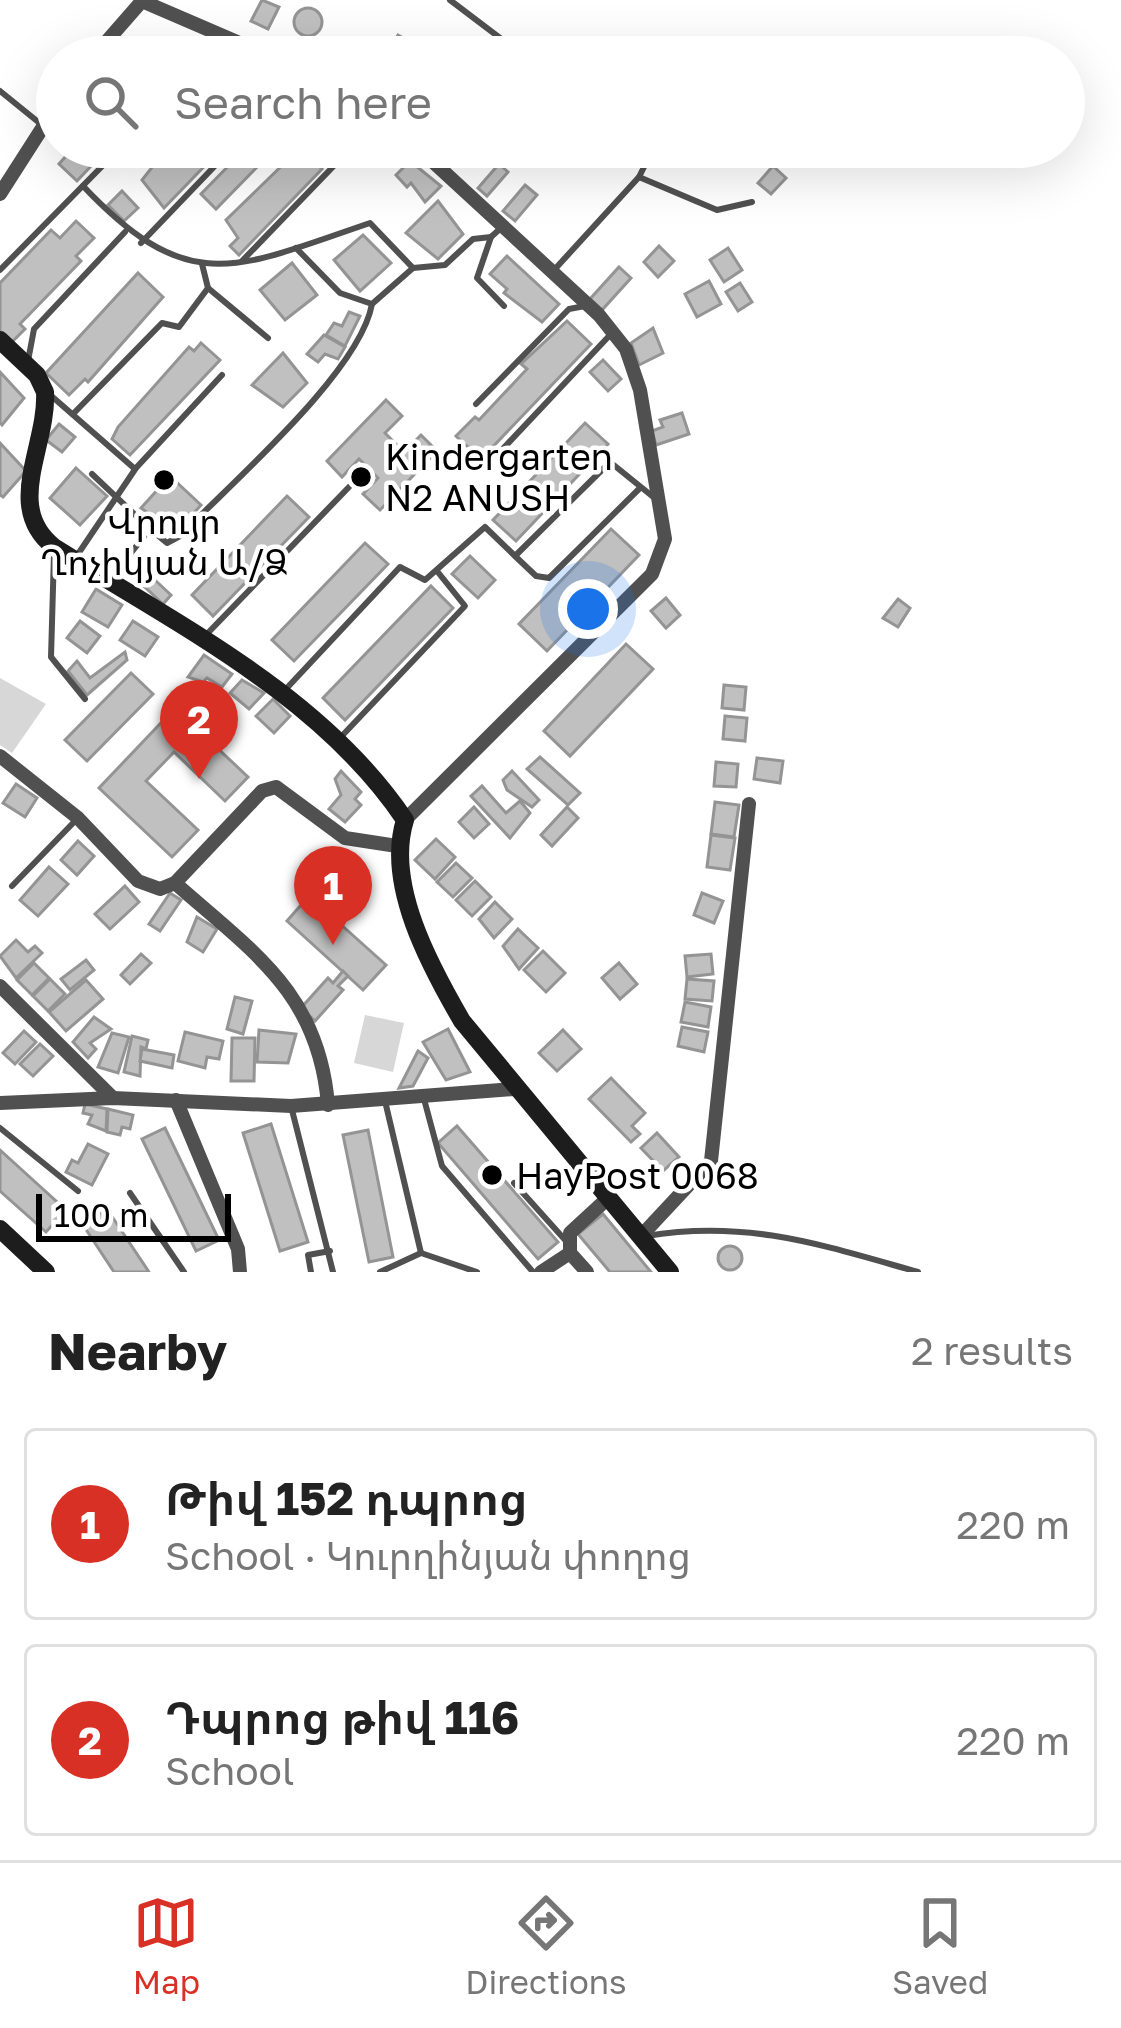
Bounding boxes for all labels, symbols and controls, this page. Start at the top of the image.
search box [36,36,1085,168]
icon: search [78,69,144,135]
text: Search here [174,75,432,129]
place label: Kindergarten N2 ANUSH [385,435,613,519]
marker: Kindergarten N2 ANUSH [348,464,374,490]
marker: Վրույր Ղոչիկյան Ա/Ձ [151,467,177,493]
place label: Վրույր Ղոչիկյան Ա/Ձ [40,499,288,583]
your location [558,579,618,639]
pin: 2 [160,680,238,779]
pin: 1 [294,846,372,945]
place label: HayPost 0068 [516,1154,759,1197]
marker: HayPost 0068 [479,1162,505,1188]
scale bar [36,1188,231,1241]
text: 100 m [54,1195,148,1234]
text: Nearby [48,1320,227,1381]
text: 2 results [911,1327,1073,1374]
text: Թիվ 152 դպրոց [165,1471,528,1525]
text: 1 [80,1501,100,1548]
text: 220 m [956,1501,1070,1548]
text: School · Կուրղինյան փողոց [165,1532,691,1579]
text: Դպրոց թիվ 116 [165,1690,519,1744]
text: 2 [78,1717,102,1764]
text: 220 m [956,1717,1070,1764]
text: School [165,1747,294,1794]
tab: Map [133,1890,200,2001]
tab: Directions [465,1890,627,2001]
tab: Saved [892,1890,988,2001]

